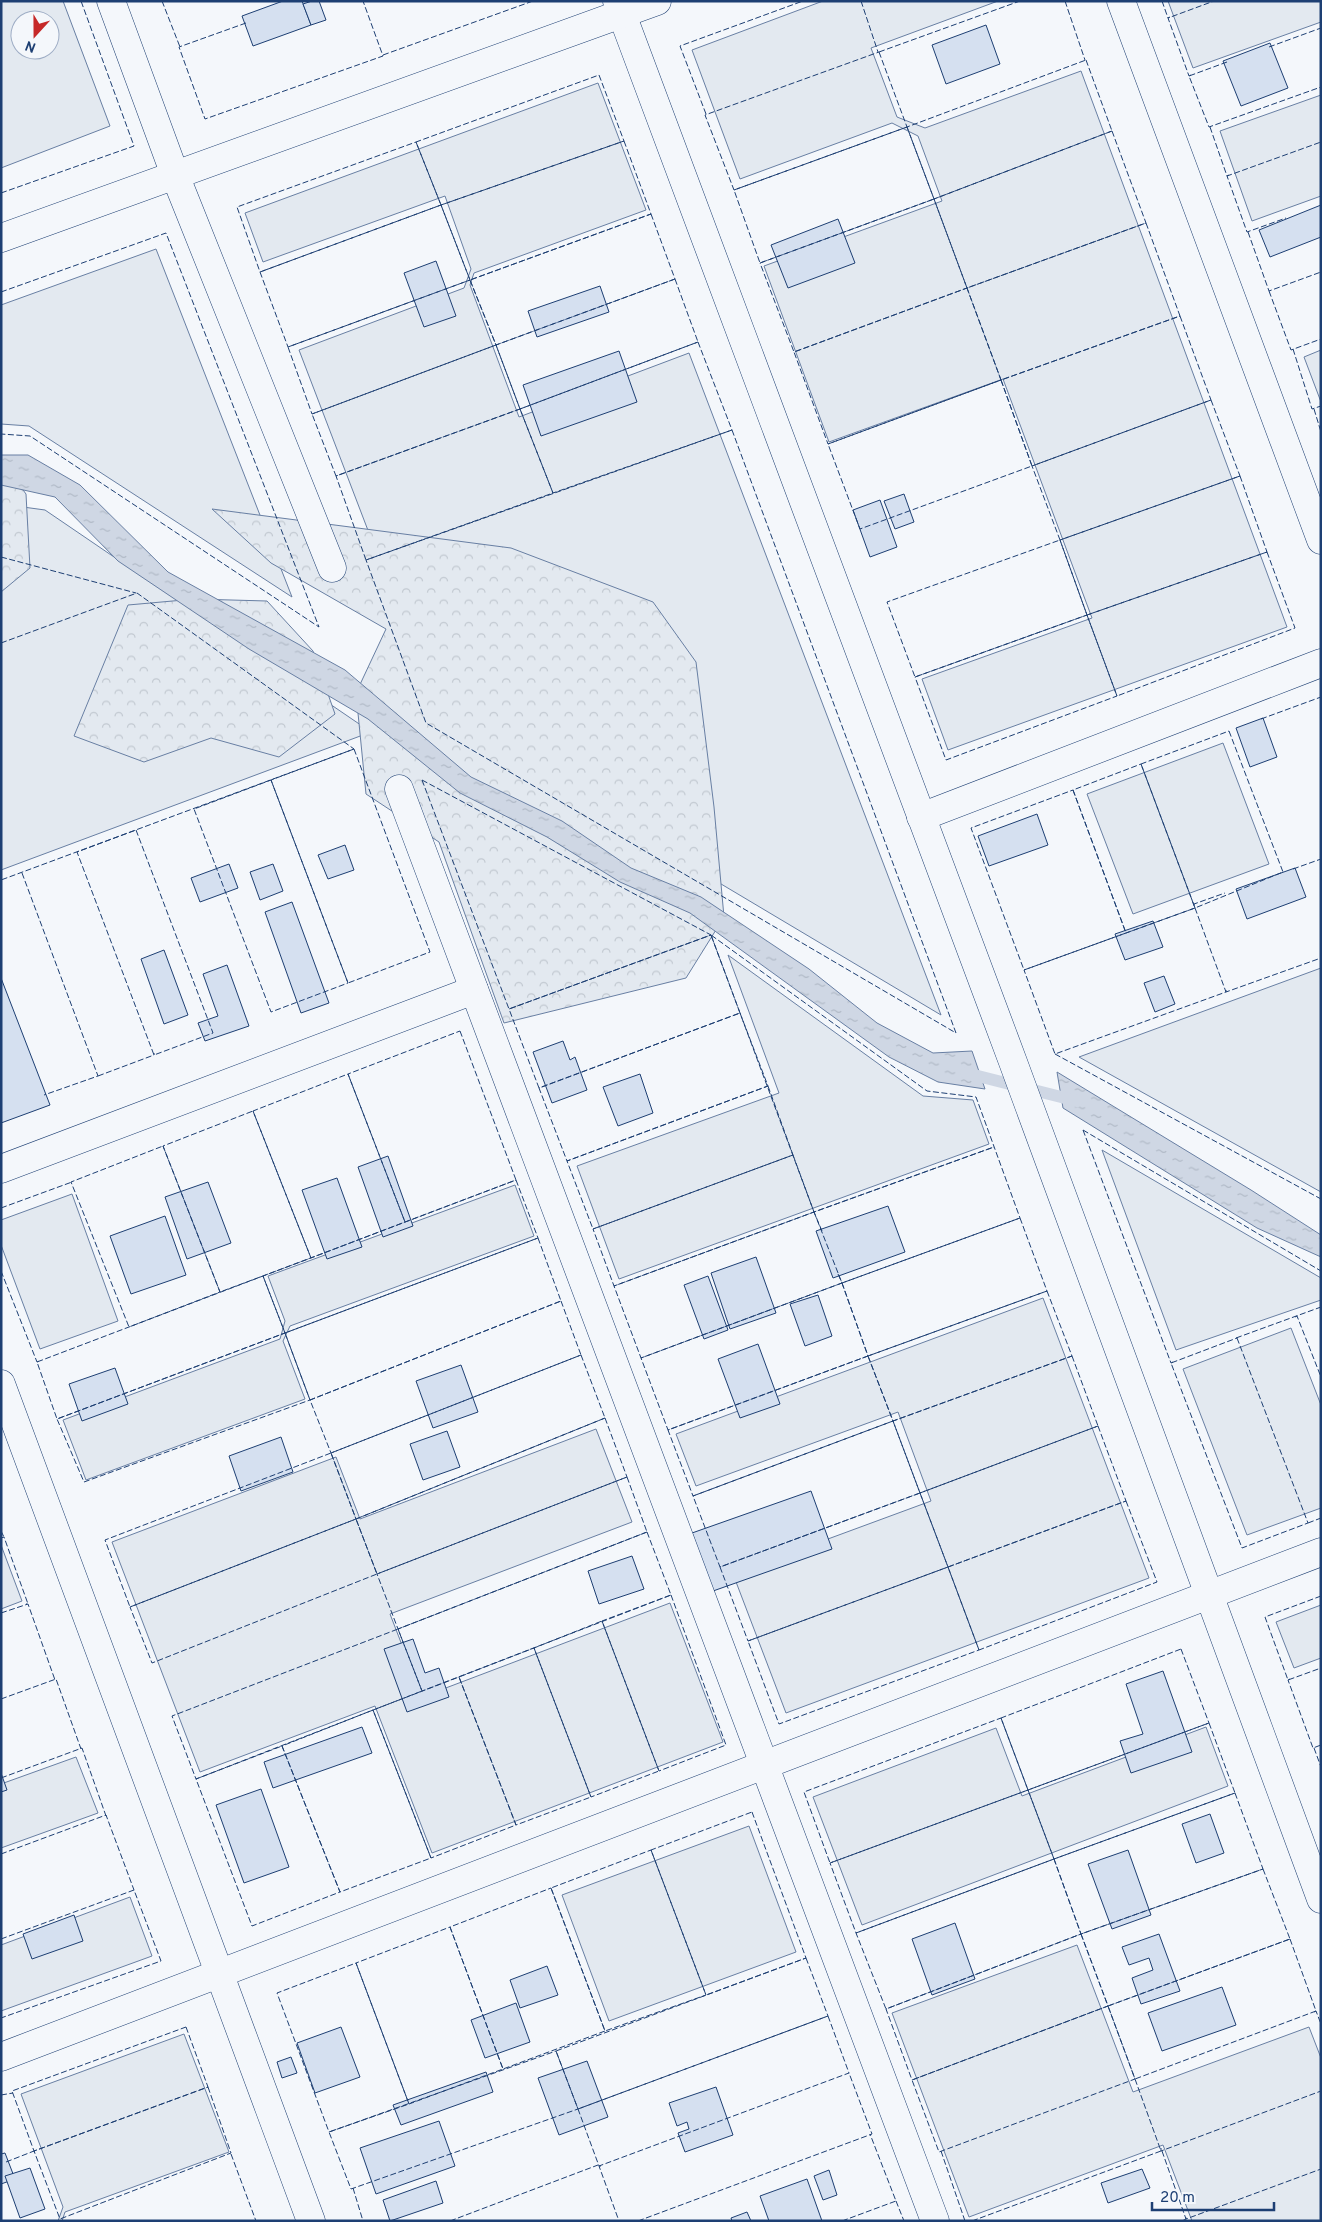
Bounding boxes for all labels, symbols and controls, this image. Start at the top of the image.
north arrow [10,10,60,60]
text: N [23,36,39,55]
scale bar [1152,2180,1274,2212]
text: 20 m [1160,2189,1195,2208]

